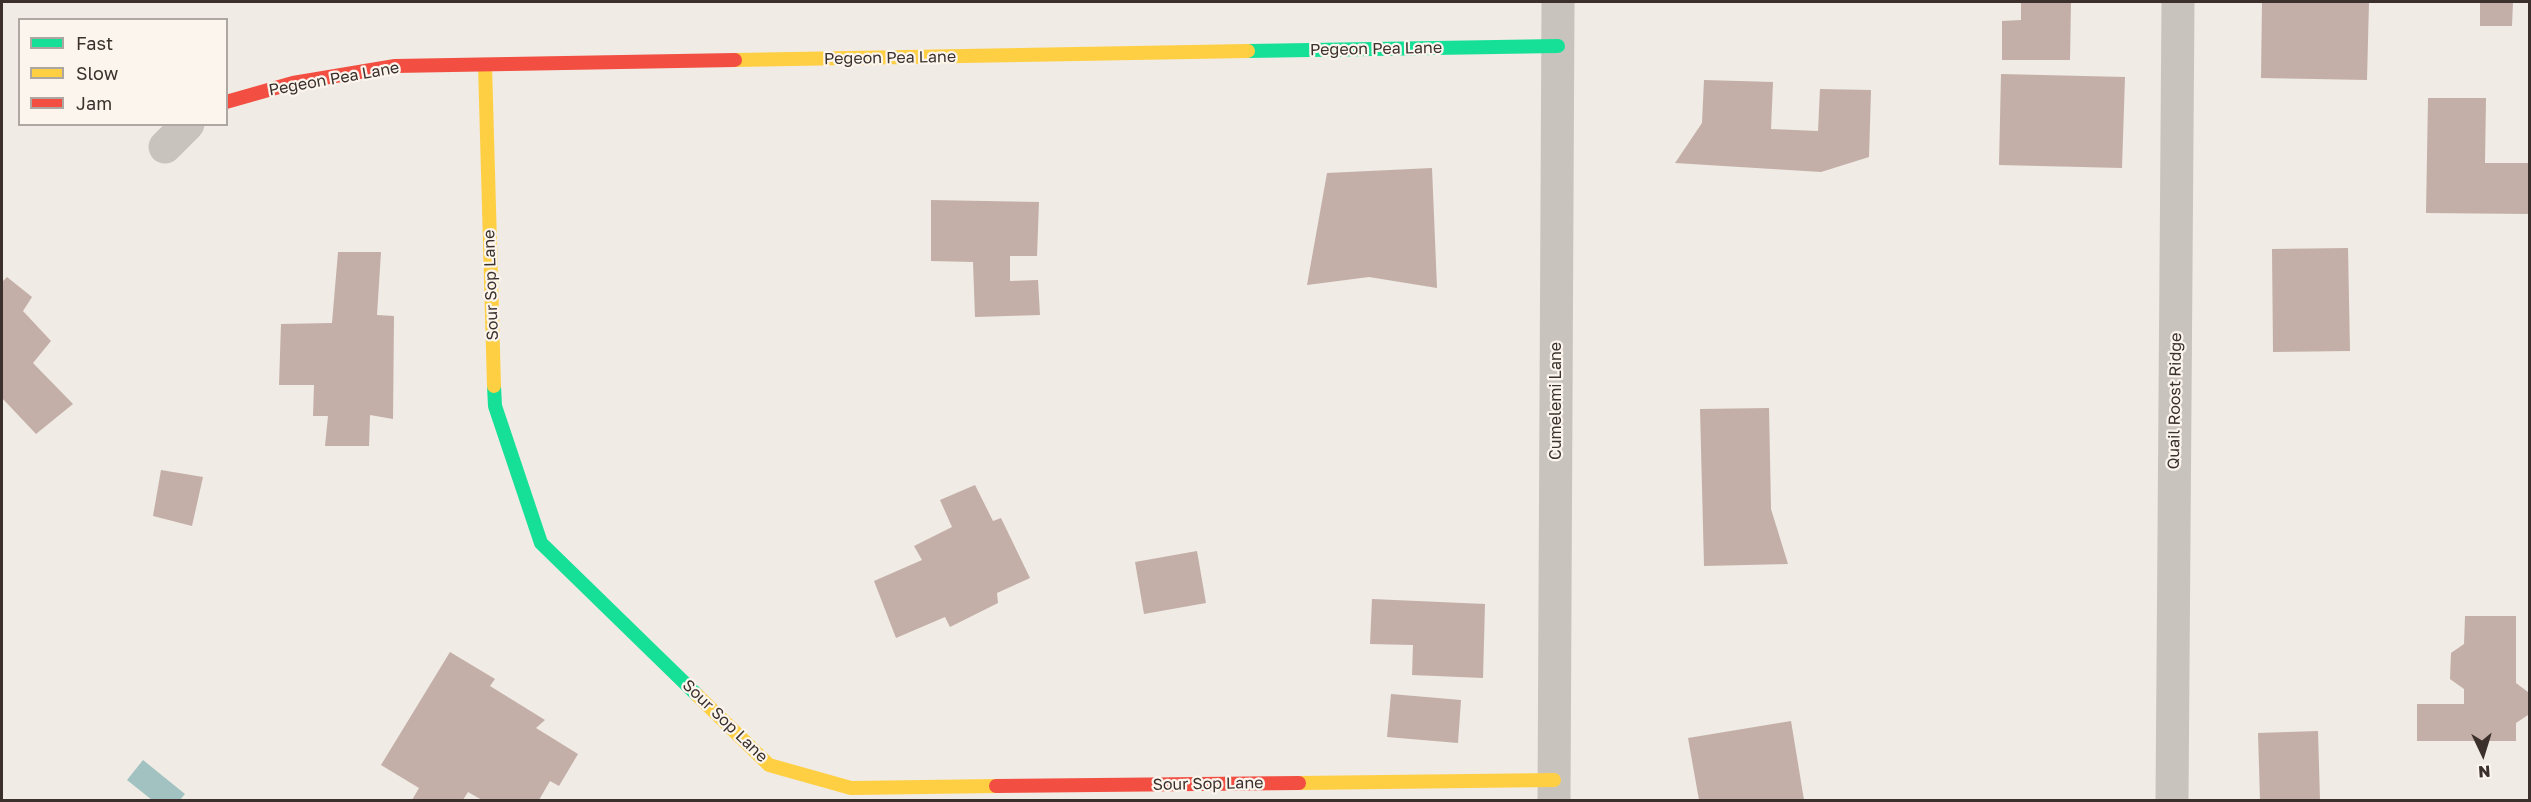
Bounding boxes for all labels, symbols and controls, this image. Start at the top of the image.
legend [18,18,228,126]
text: Fast [76,32,113,54]
street label: Pegeon Pea Lane [1310,38,1442,60]
street label: Pegeon Pea Lane [824,47,956,69]
street label: Pegeon Pea Lane [267,58,401,100]
text: Slow [76,62,118,84]
text: Jam [76,92,112,114]
street label: Sour Sop Lane [479,229,503,341]
street label: Quail Roost Ridge [2164,332,2186,470]
street label: Cumelemi Lane [1546,342,1566,460]
street label: Sour Sop Lane [678,676,772,766]
north arrow [2453,724,2513,784]
text: N [2477,762,2491,782]
street label: Sour Sop Lane [1152,773,1264,795]

